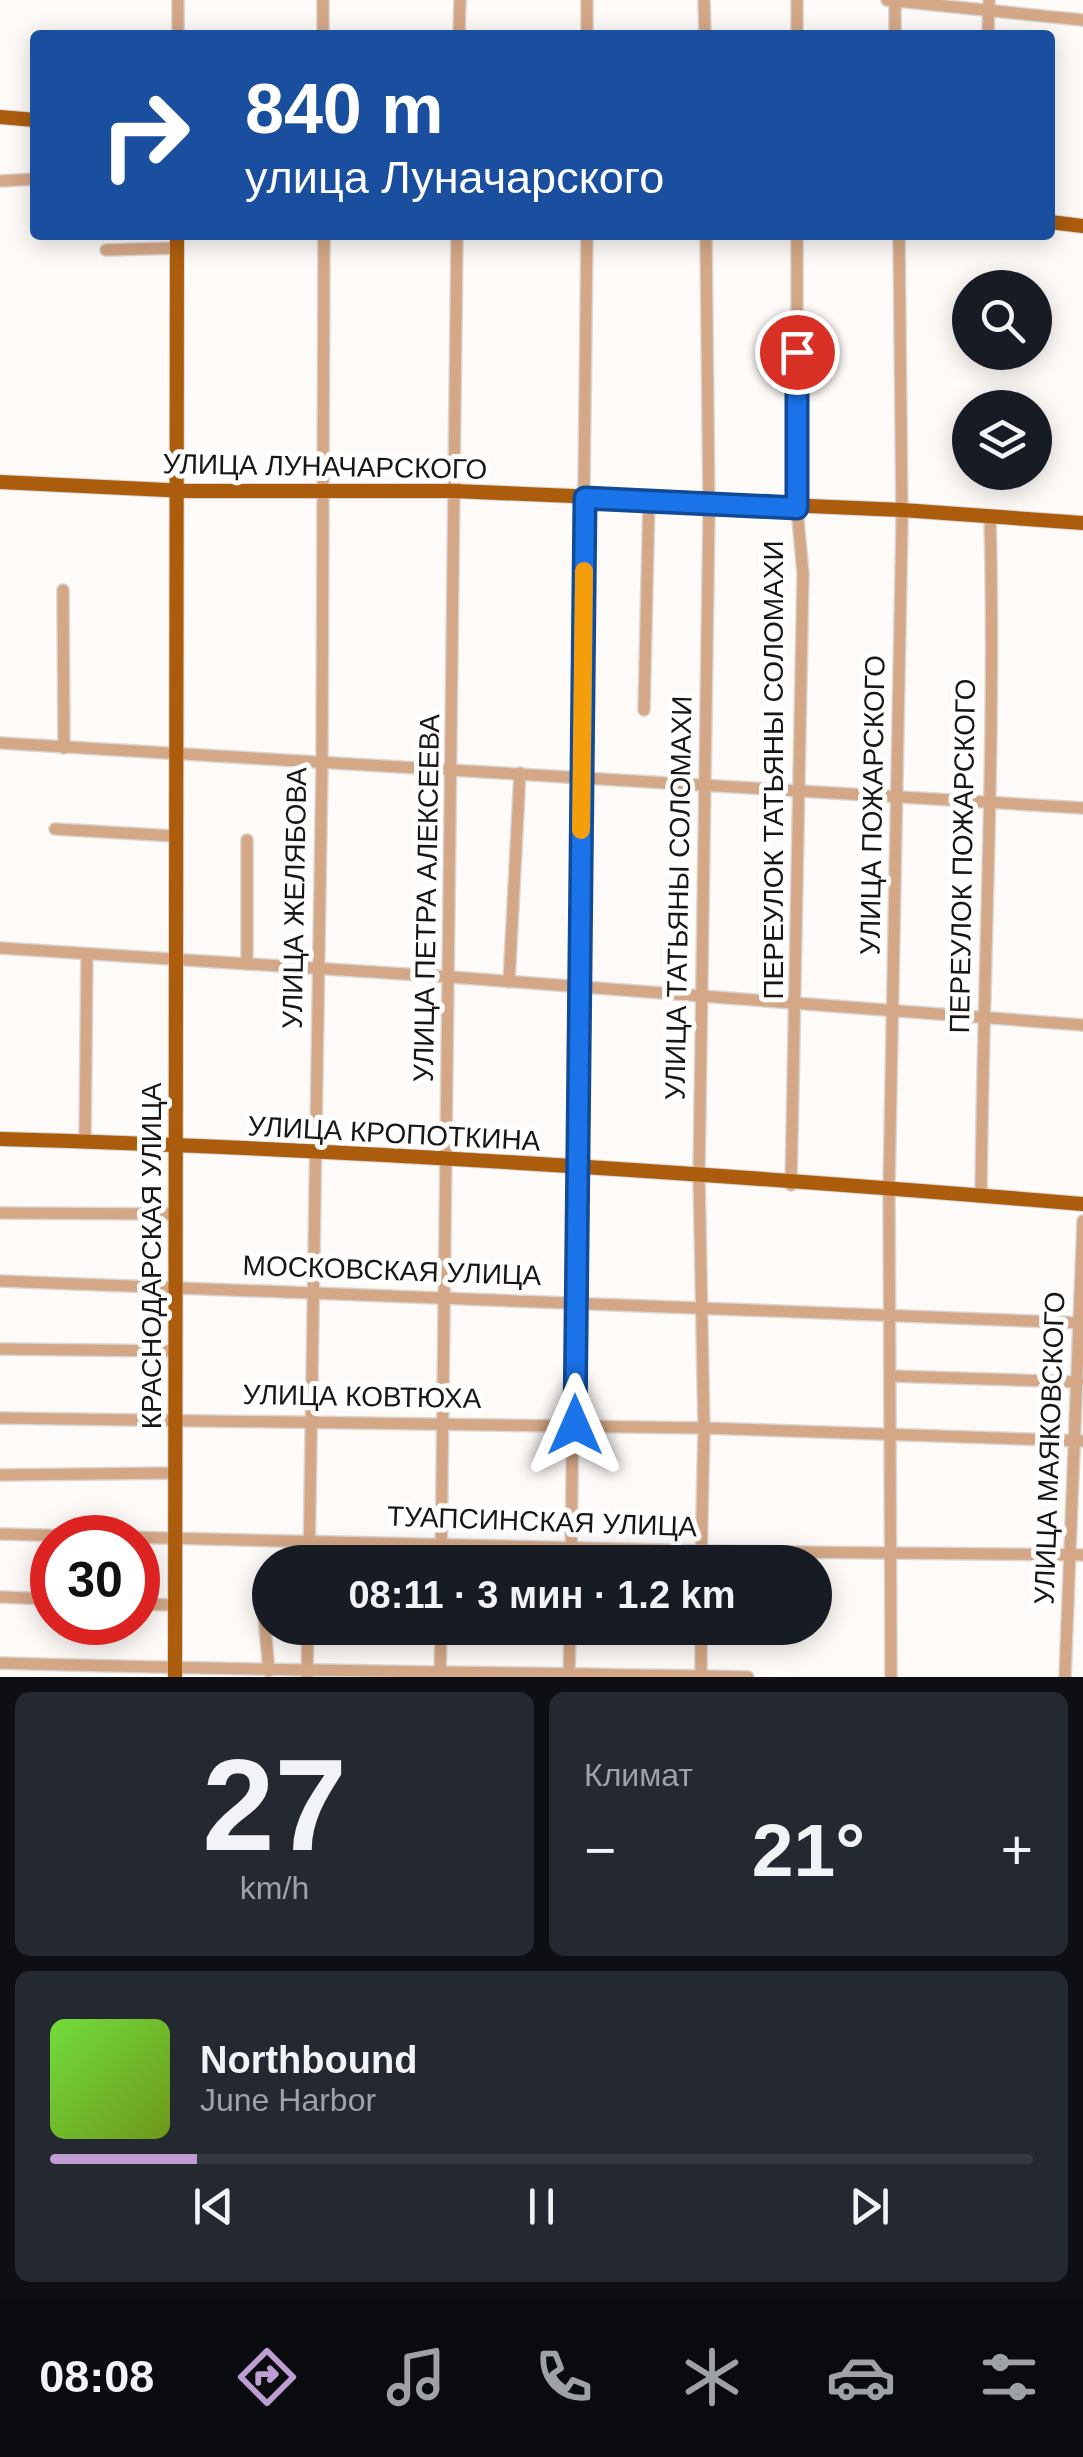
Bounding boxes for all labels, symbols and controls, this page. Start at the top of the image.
icon: right [80,70,210,200]
text: 840 m [245,70,443,148]
text: улица Луначарского [245,152,664,203]
map controls [952,270,1052,490]
button: search [952,270,1052,370]
pin [755,310,840,395]
icon: arrive [770,325,825,380]
button: layers [952,390,1052,490]
street label: УЛИЦА ЛУНАЧАРСКОГО [163,448,487,485]
street label: ПЕРЕУЛОК ТАТЬЯНЫ СОЛОМАХИ [758,540,789,1000]
street label: УЛИЦА ПОЖАРСКОГО [854,655,891,955]
street label: ПЕРЕУЛОК ПОЖАРСКОГО [944,678,981,1034]
street label: УЛИЦА ТАТЬЯНЫ СОЛОМАХИ [659,696,698,1100]
street label: УЛИЦА ПЕТРА АЛЕКСЕЕВА [408,713,445,1082]
street label: УЛИЦА ЖЕЛЯБОВА [277,766,312,1029]
street label: КРАСНОДАРСКАЯ УЛИЦА [136,1082,167,1429]
street label: УЛИЦА КРОПОТКИНА [247,1110,541,1157]
street label: МОСКОВСКАЯ УЛИЦА [242,1250,542,1291]
street label: УЛИЦА МАЯКОВСКОГО [1029,1291,1070,1605]
position arrow [523,1373,627,1477]
street label: УЛИЦА КОВТЮХА [242,1379,482,1414]
street label: ТУАПСИНСКАЯ УЛИЦА [387,1501,698,1542]
speed limit sign: 30 [30,1515,160,1645]
text: 08:11 · 3 мин · 1.2 km [348,1574,736,1616]
text: 27 [202,1732,347,1878]
text: Климат [584,1757,693,1793]
text: 21° [752,1808,865,1892]
text: − [584,1819,616,1881]
text: + [1001,1819,1033,1881]
text: km/h [240,1870,309,1906]
text: Northbound [200,2039,417,2081]
text: June Harbor [200,2082,376,2118]
icon: previous [186,2179,241,2234]
icon: pause [514,2179,569,2234]
icon: next [842,2179,897,2234]
icon: directions [232,2342,302,2412]
icon: music [381,2342,451,2412]
icon: phone [529,2342,599,2412]
icon: climate [677,2342,747,2412]
icon: car [826,2342,896,2412]
icon: filters [974,2342,1044,2412]
text: 08:08 [39,2351,154,2402]

